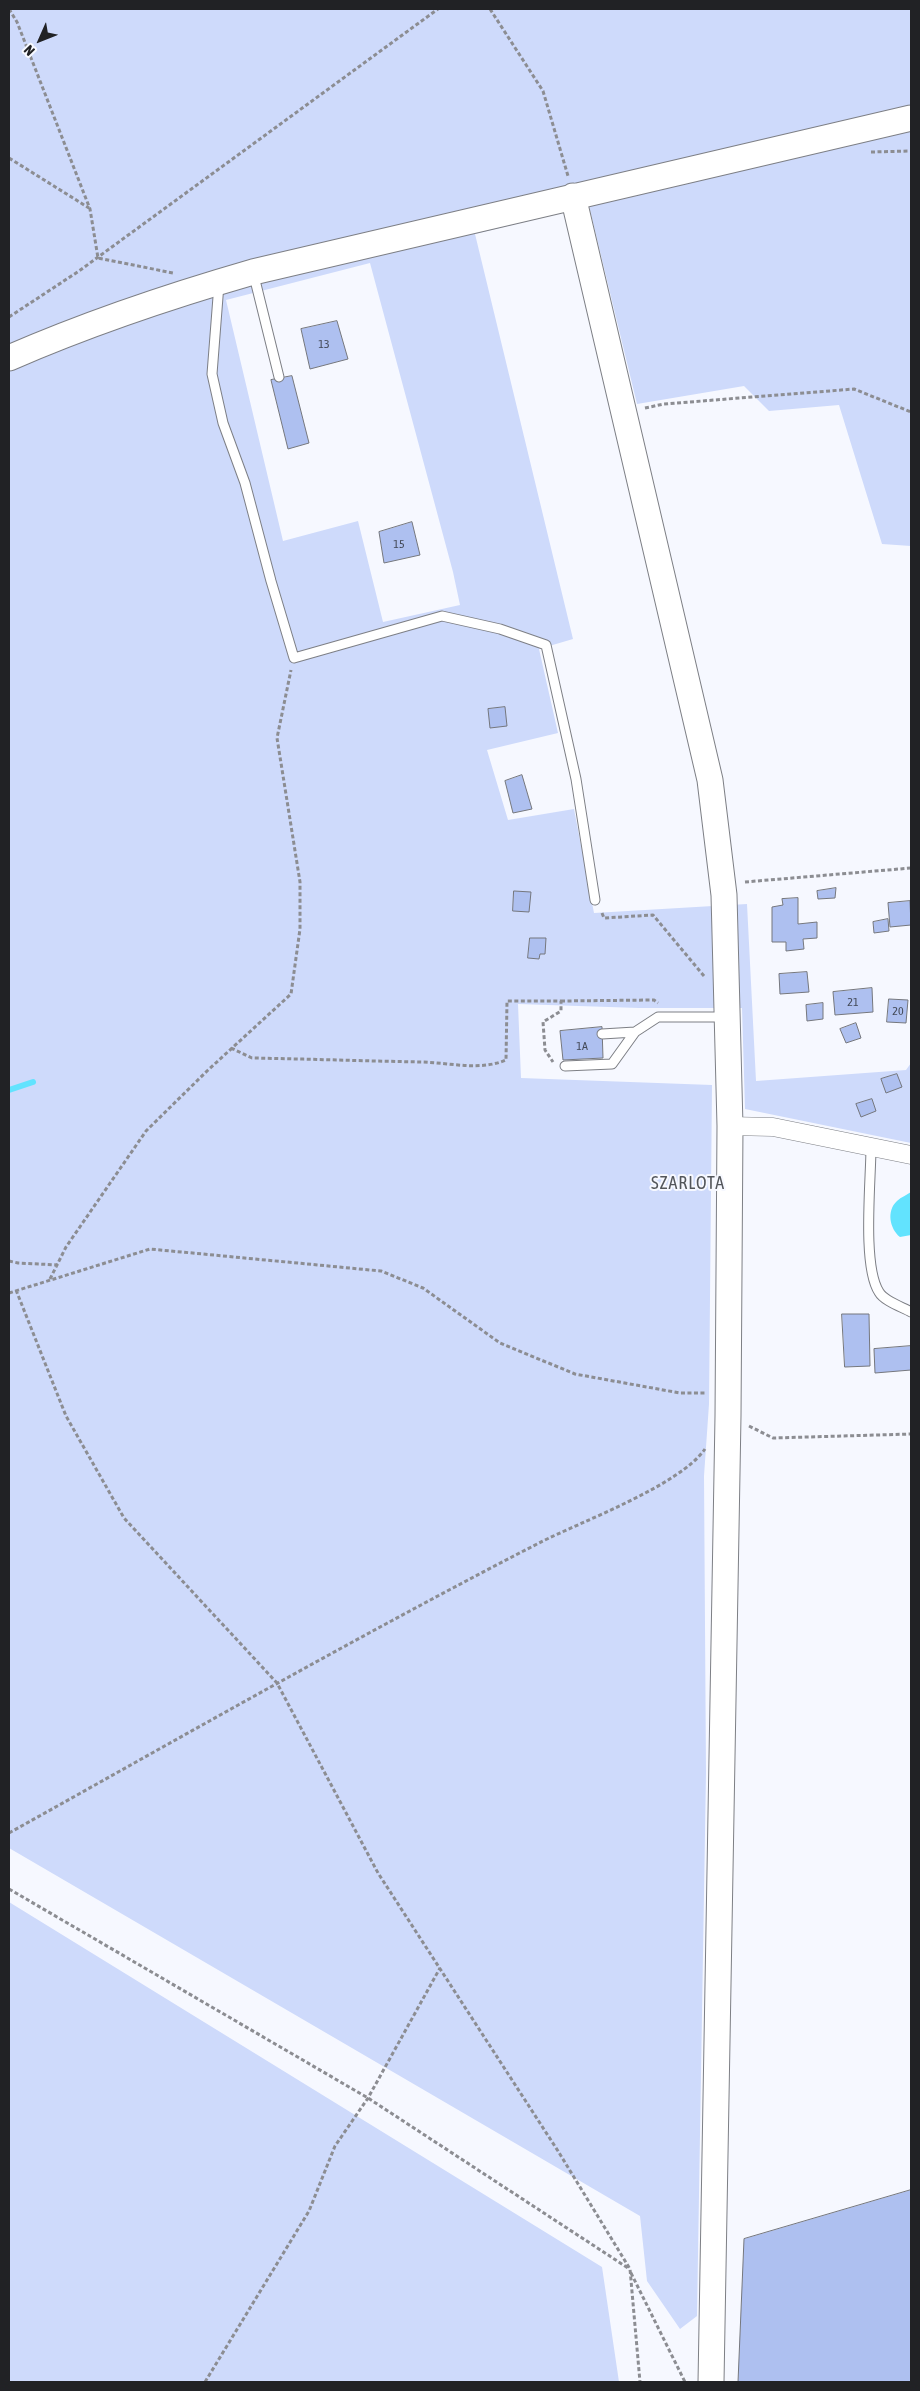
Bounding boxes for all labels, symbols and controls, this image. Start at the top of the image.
north arrow [15,15,65,65]
text: N [21,42,38,59]
house number: 13 [318,337,330,351]
house number: 15 [393,537,405,551]
house number: 21 [847,995,859,1009]
house number: 20 [892,1004,904,1018]
house number: 1A [576,1039,588,1053]
district label: SZARLOTA [650,1172,726,1194]

